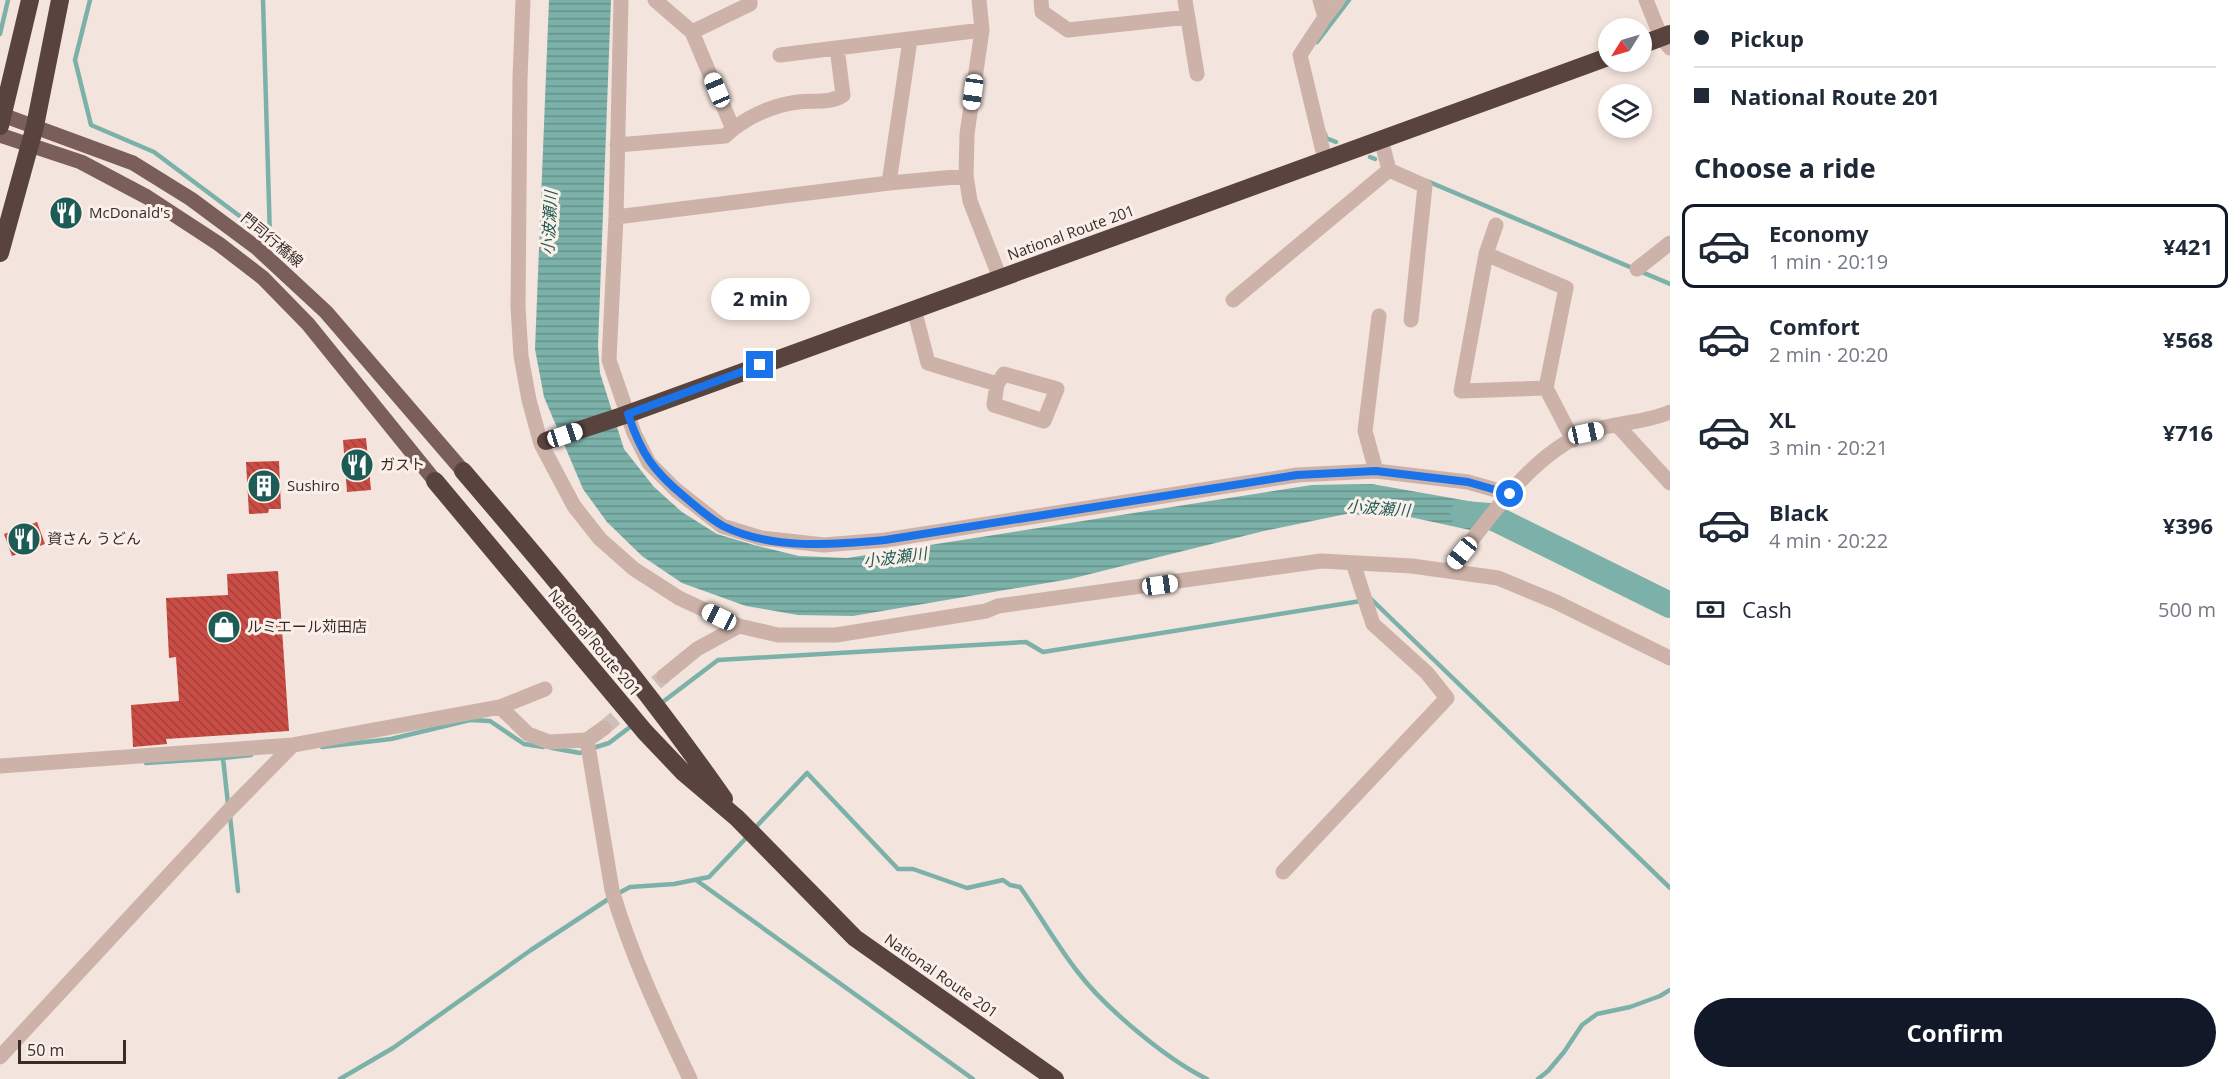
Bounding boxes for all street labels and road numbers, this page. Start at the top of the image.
street label: National Route 201 [1004,200,1137,264]
street label: 門司行橋線 [237,207,308,271]
street label: National Route 201 [544,585,645,700]
street label: National Route 201 [881,929,1002,1022]

